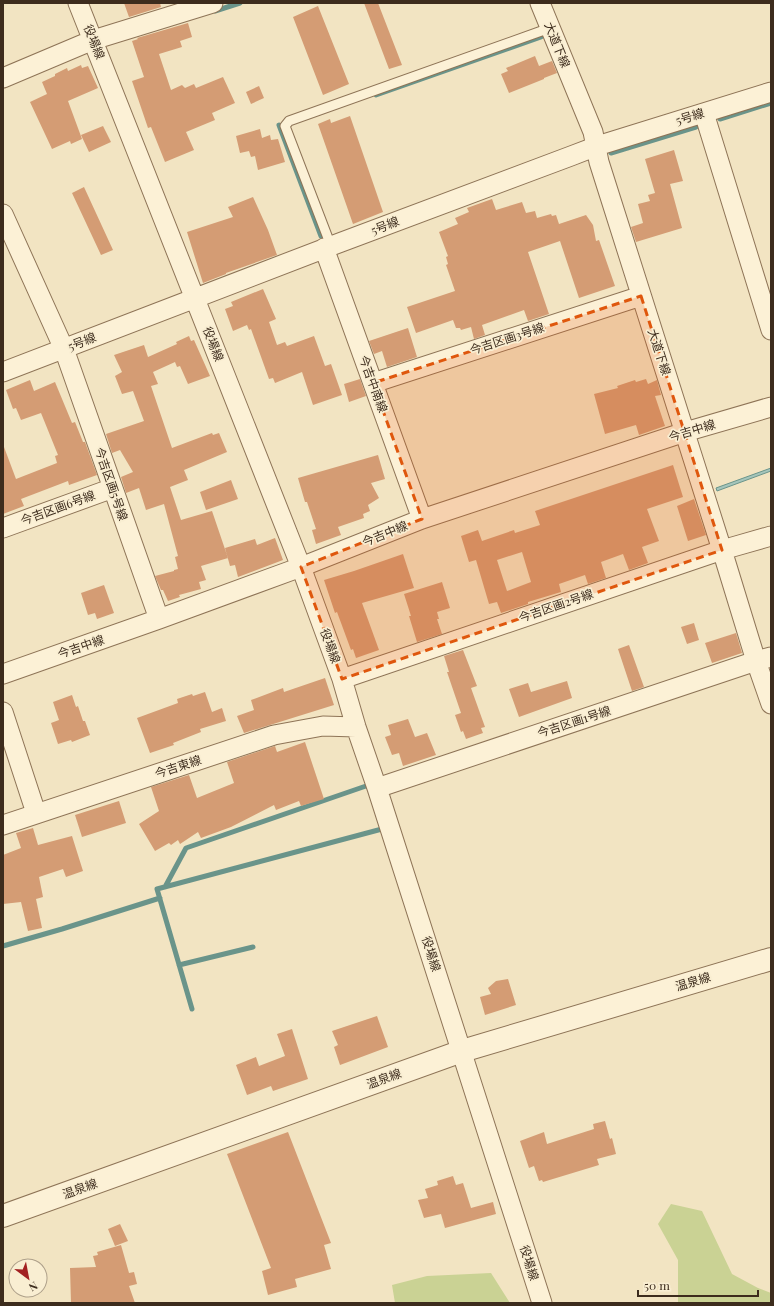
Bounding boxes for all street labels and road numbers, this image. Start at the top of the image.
street label: 大道下線 [542,19,574,70]
street label: 役場線 [81,22,109,61]
street label: 5号線 [674,104,706,128]
street label: 5号線 [368,212,401,238]
street label: 今吉区画3号線 [467,318,546,358]
street label: 役場線 [200,324,228,363]
street label: 大道下線 [645,326,675,377]
street label: 5号線 [65,328,98,354]
street label: 今吉中南線 [356,353,392,415]
street label: 今吉中線 [666,415,717,445]
street label: 今吉区画5号線 [92,445,132,523]
street label: 今吉区画6号線 [18,486,97,528]
street label: 今吉中線 [359,517,410,549]
street label: 今吉区画2号線 [516,585,595,625]
street label: 役場線 [317,626,345,665]
street label: 今吉中線 [55,631,106,661]
street label: 今吉区画1号線 [535,702,613,740]
street label: 今吉東線 [152,751,203,781]
street label: 役場線 [419,934,445,973]
street label: 温泉線 [673,968,712,994]
street label: 温泉線 [364,1064,403,1092]
street label: 温泉線 [60,1174,99,1202]
street label: 役場線 [517,1243,543,1282]

